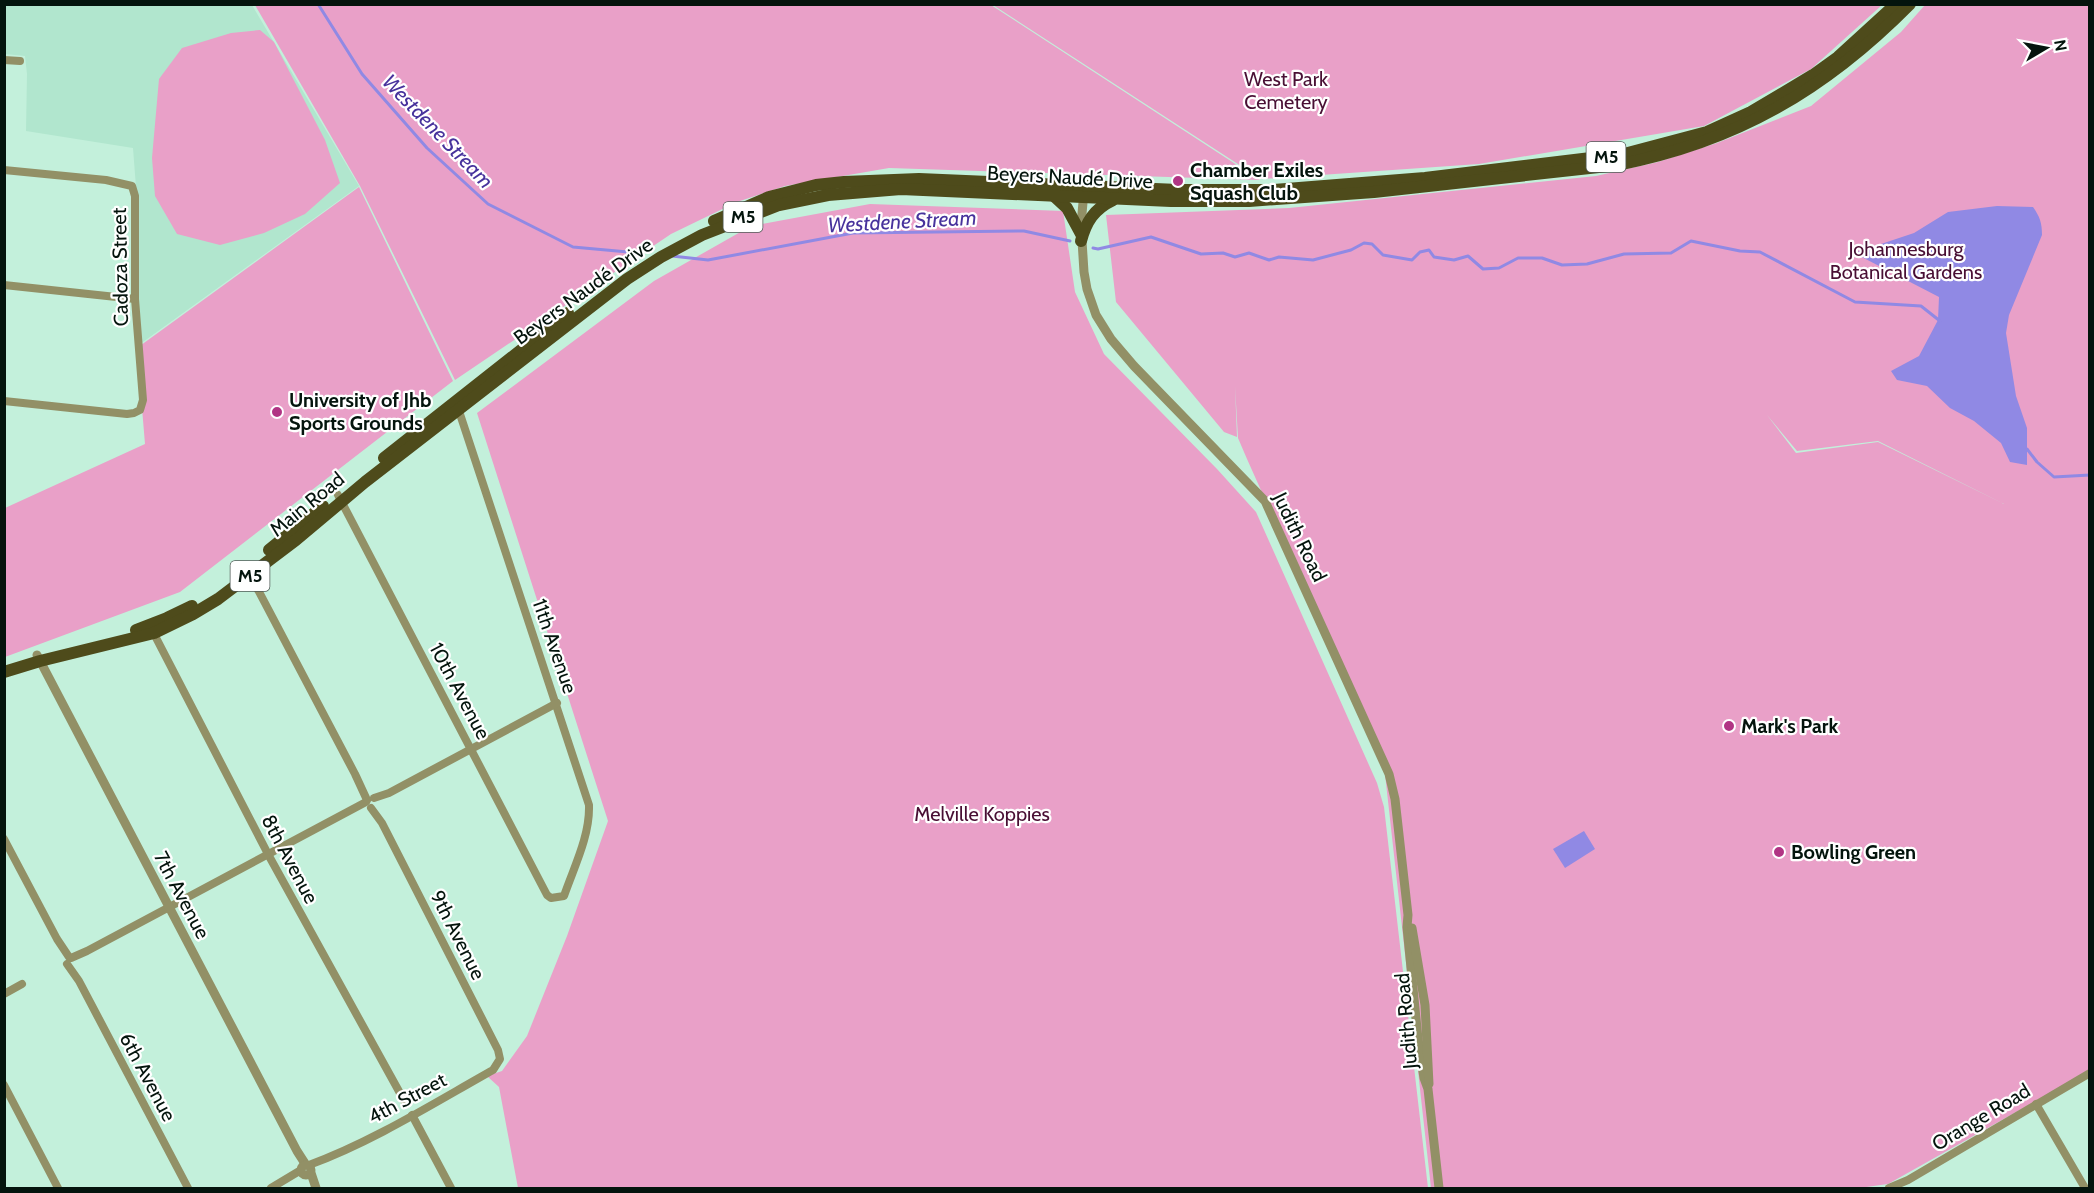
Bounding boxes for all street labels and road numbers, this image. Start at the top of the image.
road number: M5 [1586,142,1626,172]
street label: Beyers Naudé Drive [986,161,1154,193]
road number: M5 [724,202,762,232]
street label: Cadoza Street [107,207,133,327]
street label: Beyers Naudé Drive [509,233,657,349]
street label: Main Road [265,467,349,541]
street label: Judith Road [1268,488,1332,585]
road number: M5 [230,561,270,591]
street label: 11th Avenue [528,596,582,696]
street label: 10th Avenue [425,639,495,743]
street label: 8th Avenue [256,810,324,908]
street label: 7th Avenue [149,847,215,943]
street label: 9th Avenue [425,886,491,984]
street label: Judith Road [1390,972,1422,1071]
street label: 6th Avenue [115,1029,181,1125]
street label: 4th Street [364,1067,450,1129]
street label: Orange Road [1928,1078,2034,1156]

